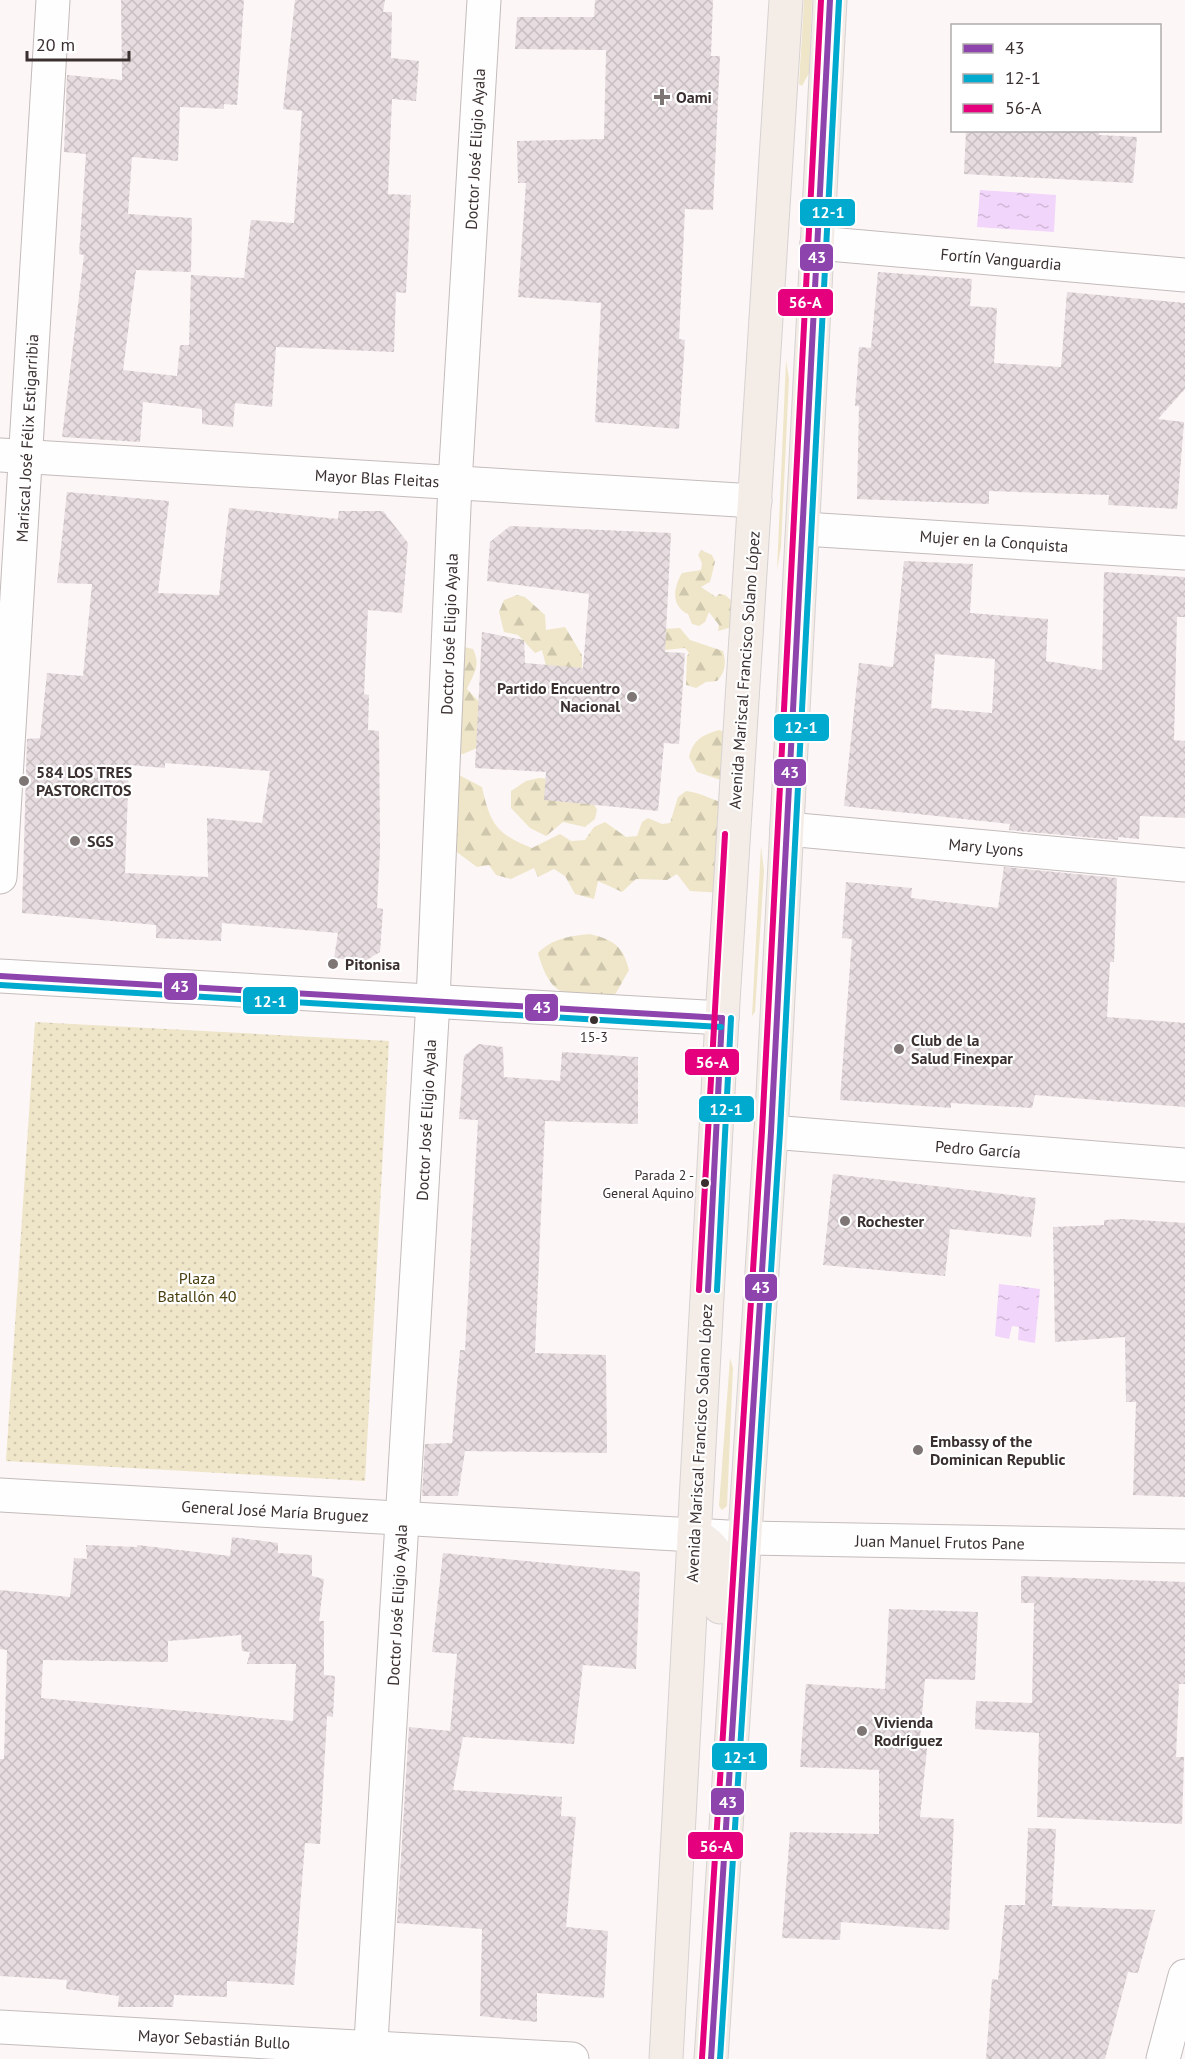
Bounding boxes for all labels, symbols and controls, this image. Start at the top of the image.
scale bar [27,24,129,62]
legend [951,24,1161,132]
text: 20 m [36,33,75,56]
text: 43 [1005,36,1025,59]
text: 12-1 [1005,66,1041,89]
street label: Doctor José Eligio Ayala [461,68,489,230]
place label: Oami [676,87,712,107]
marker: Oami [653,88,671,106]
text: 56-A [1005,96,1042,119]
line badge: 12-1 [799,198,856,227]
text: 12-1 [812,202,844,222]
line badge: 43 [799,243,834,272]
street label: Fortín Vanguardia [940,244,1062,274]
text: 43 [808,247,826,267]
line badge: 56-A [777,288,834,317]
text: 56-A [788,292,822,312]
street label: Mariscal José Félix Estigarribia [12,333,42,543]
street label: Mayor Blas Fleitas [314,465,440,491]
street label: Mujer en la Conquista [919,526,1069,556]
street label: Avenida Mariscal Francisco Solano López [724,530,764,810]
street label: Doctor José Eligio Ayala [436,553,462,715]
place label: Partido Encuentro Nacional [497,678,620,716]
marker: Partido Encuentro Nacional [625,690,639,704]
line badge: 12-1 [773,713,830,742]
text: 12-1 [785,717,817,737]
line badge: 43 [773,758,807,787]
place label: 584 LOS TRES PASTORCITOS [36,762,132,800]
text: 43 [781,762,799,782]
marker: 584 LOS TRES PASTORCITOS [17,774,31,788]
place label: SGS [87,831,114,851]
marker: SGS [68,834,82,848]
street label: Mary Lyons [948,834,1025,860]
place label: Pitonisa [345,954,400,974]
marker: Pitonisa [326,957,340,971]
line badge: 43 [163,972,198,1001]
text: 43 [171,976,189,996]
line badge: 12-1 [242,986,299,1015]
text: 12-1 [254,991,286,1011]
line badge: 43 [524,993,559,1022]
text: 43 [533,997,551,1017]
marker: 15-3 [588,1014,600,1026]
place label: 15-3 [580,1028,608,1046]
place label: Club de la Salud Finexpar [911,1030,1013,1068]
street label: Doctor José Eligio Ayala [412,1039,440,1201]
marker: Club de la Salud Finexpar [892,1042,906,1056]
line badge: 56-A [684,1048,740,1076]
text: 56-A [695,1052,729,1072]
line badge: 12-1 [698,1095,755,1123]
text: 12-1 [710,1099,742,1119]
street label: Pedro García [934,1136,1022,1162]
place label: Parada 2 - General Aquino [602,1166,694,1202]
marker: Parada 2 - General Aquino [699,1177,711,1189]
place label: Rochester [857,1211,925,1231]
marker: Rochester [838,1214,852,1228]
park label: Plaza Batallón 40 [157,1268,237,1306]
line badge: 43 [744,1273,778,1302]
text: 43 [752,1277,770,1297]
street label: Avenida Mariscal Francisco Solano López [682,1303,716,1583]
place label: Embassy of the Dominican Republic [930,1431,1066,1469]
marker: Embassy of the Dominican Republic [911,1443,925,1457]
street label: General José María Bruguez [181,1496,369,1526]
street label: Doctor José Eligio Ayala [383,1524,411,1686]
street label: Juan Manuel Frutos Pane [854,1531,1025,1553]
place label: Vivienda Rodríguez [873,1712,943,1750]
marker: Vivienda Rodríguez [855,1724,869,1738]
line badge: 12-1 [711,1742,768,1771]
text: 12-1 [724,1747,756,1767]
line badge: 43 [710,1787,745,1816]
text: 43 [719,1792,737,1812]
line badge: 56-A [687,1831,744,1860]
text: 56-A [699,1836,733,1856]
street label: Mayor Sebastián Bullo [137,2025,291,2053]

